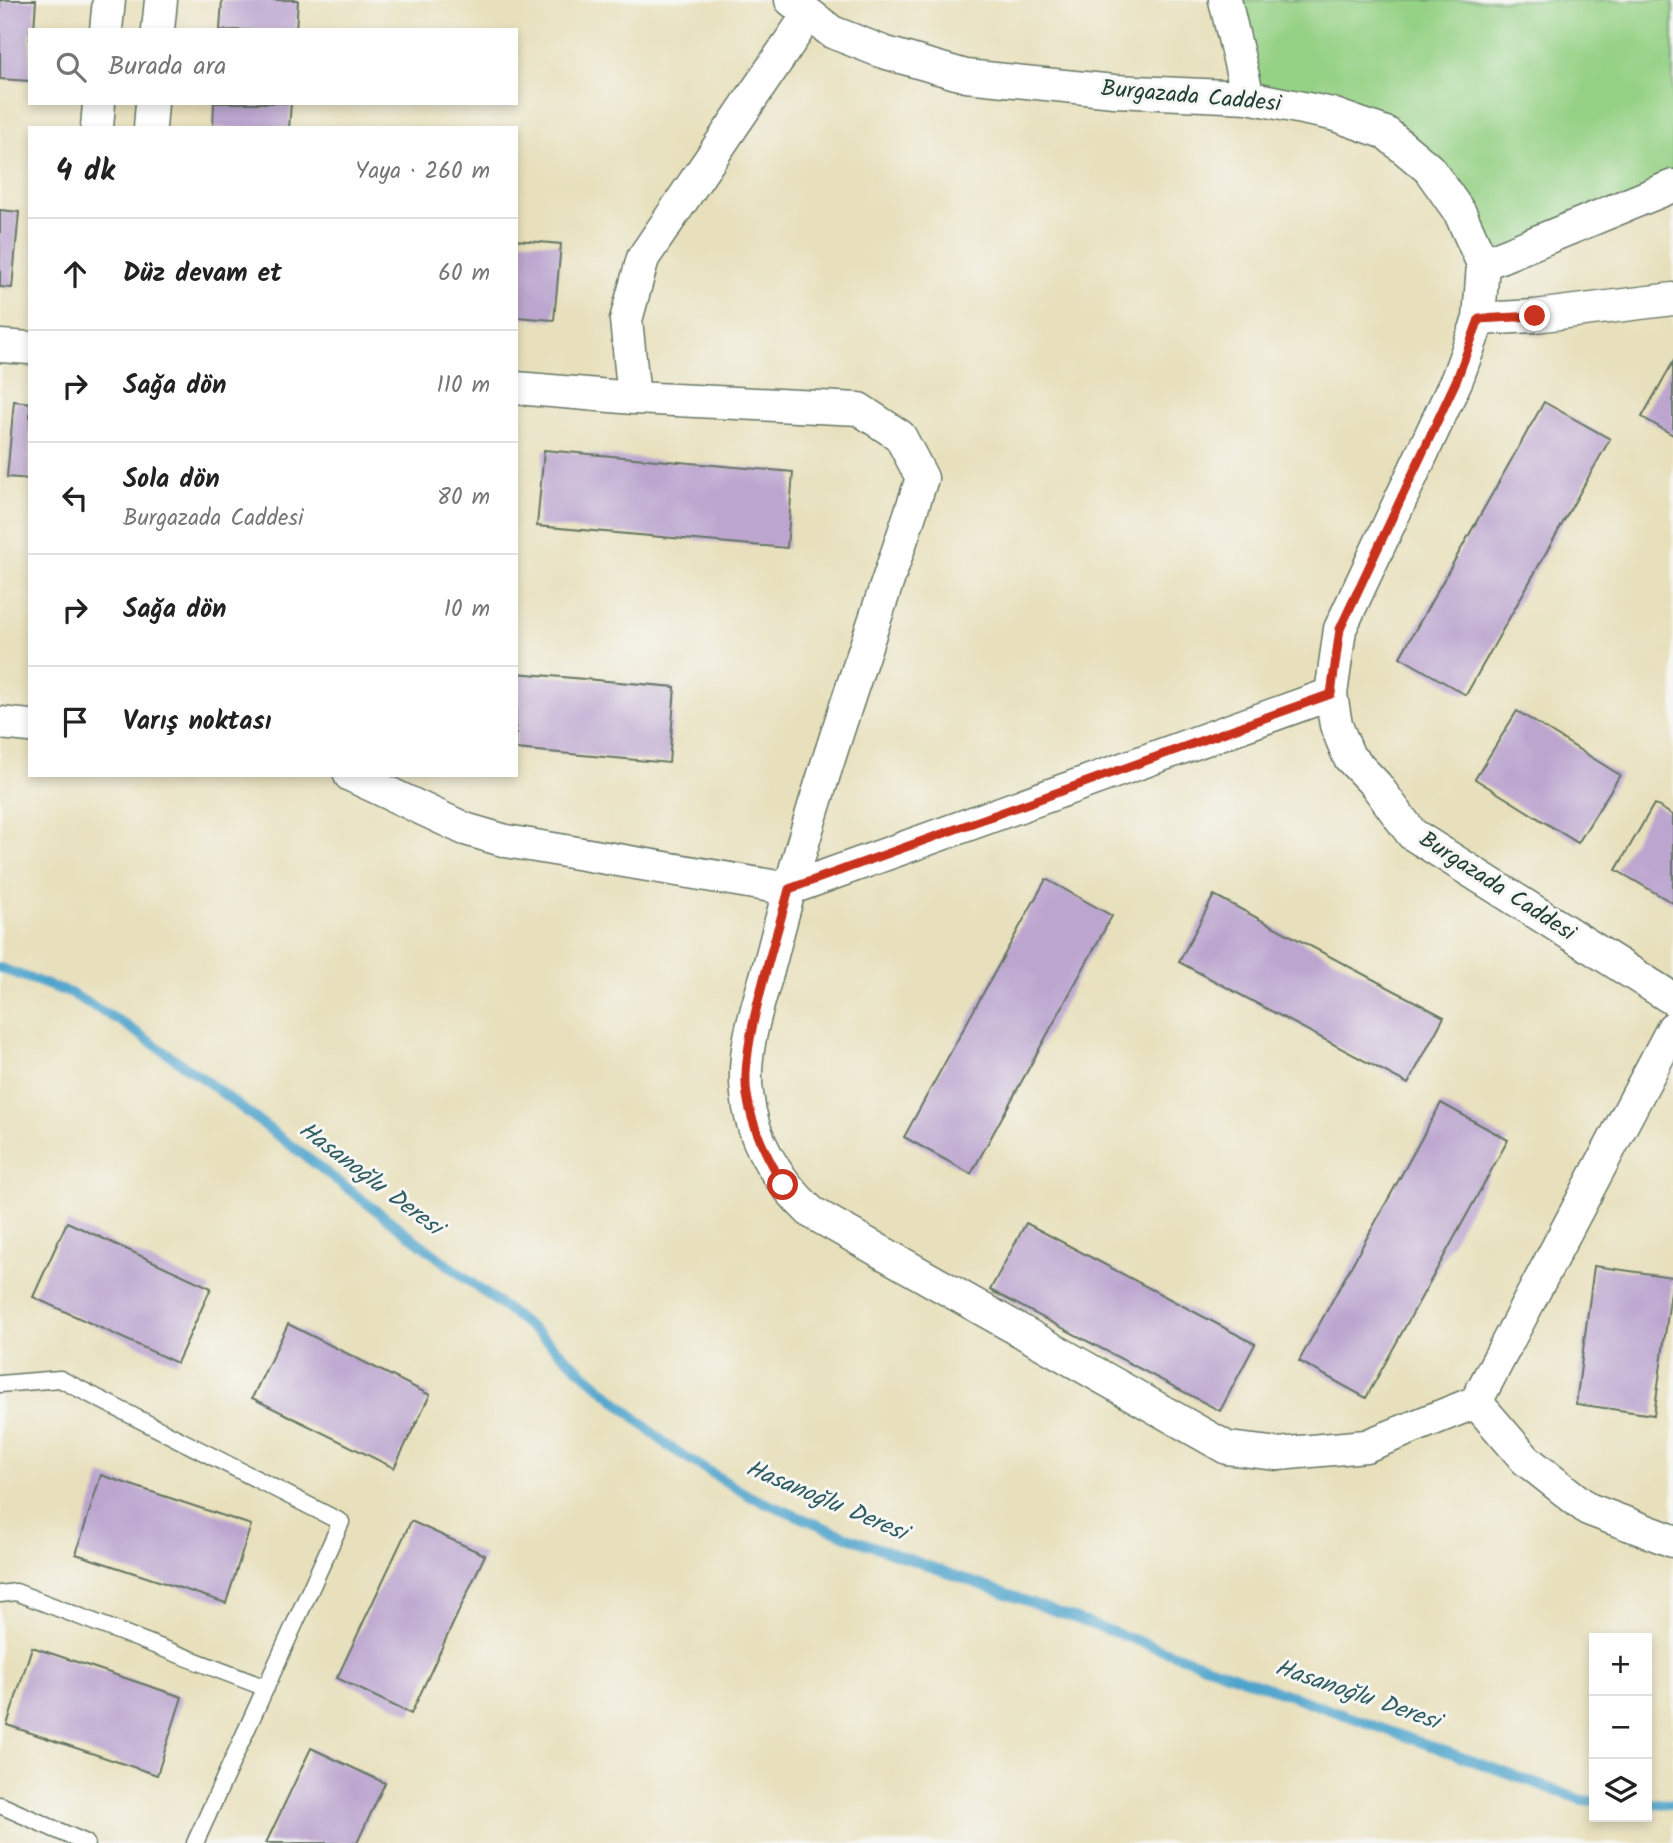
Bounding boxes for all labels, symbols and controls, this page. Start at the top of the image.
search box [28,28,518,105]
text: Burada ara [108,46,226,88]
icon: search [52,48,90,86]
street label: Burgazada Caddesi [1099,71,1284,123]
text: 4 dk [56,148,115,196]
text: Yaya · 260 m [355,154,490,190]
text: Düz devam et [123,253,282,295]
icon: ahead [56,255,94,293]
text: 60 m [438,256,490,292]
route end [1519,300,1550,331]
text: Sağa dön [123,365,226,407]
icon: right [56,367,94,405]
text: 110 m [437,368,490,404]
text: Sola dön [123,459,220,501]
icon: left [56,479,94,517]
text: 80 m [437,480,490,516]
text: Burgazada Caddesi [123,501,304,537]
text: Sağa dön [123,589,226,631]
icon: right [56,591,94,629]
text: 10 m [444,592,490,628]
text: Varış noktası [123,701,271,743]
icon: arrive [56,703,94,741]
street label: Burgazada Caddesi [1411,823,1584,952]
water label: Hasanoğlu Deresi [290,1112,455,1249]
route start [767,1169,798,1200]
water label: Hasanoğlu Deresi [739,1449,918,1555]
map controls [1589,1633,1652,1822]
button: + [1589,1633,1652,1696]
water label: Hasanoğlu Deresi [1269,1649,1450,1743]
button: − [1589,1696,1652,1759]
button: layers [1589,1759,1652,1822]

